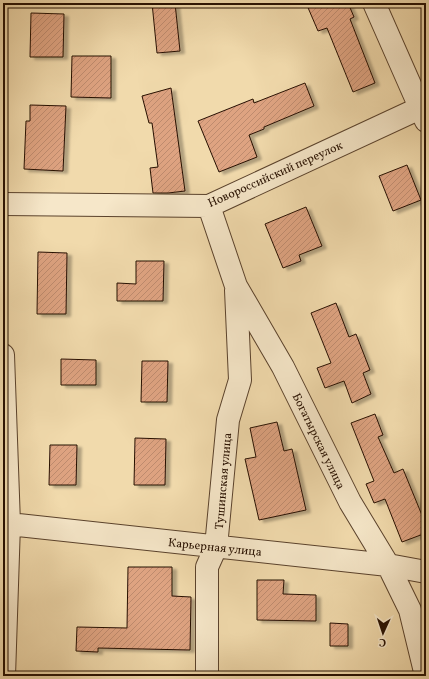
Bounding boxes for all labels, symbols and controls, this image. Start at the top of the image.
street label: Новороссийский переулок [206,138,346,212]
street label: Богатырская улица [288,391,348,492]
street label: Тушинская улица [212,432,236,530]
street label: Карьерная улица [167,535,262,561]
north arrow [363,613,403,653]
text: С [379,634,386,649]

